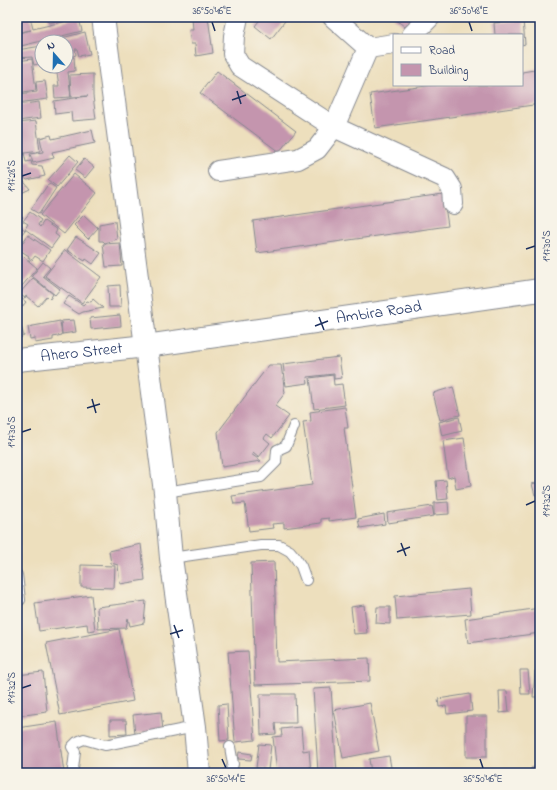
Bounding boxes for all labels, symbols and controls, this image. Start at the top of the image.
text: 36°50'46"E [192,4,232,19]
text: 36°50'48"E [450,4,488,19]
north arrow [34,34,74,74]
legend [393,34,523,86]
text: N [45,37,57,54]
text: Road [429,42,455,60]
text: Building [428,62,468,81]
text: 1°17'28"S [5,160,20,192]
text: 1°17'30"S [540,230,555,262]
street label: Ambira Road [335,295,423,331]
street label: Ahero Street [39,337,124,369]
text: 1°17'30"S [5,416,20,448]
text: 1°17'32"S [540,484,555,517]
text: 1°17'32"S [5,671,20,704]
text: 36°50'44"E [207,772,245,787]
text: 36°50'46"E [463,772,503,787]

